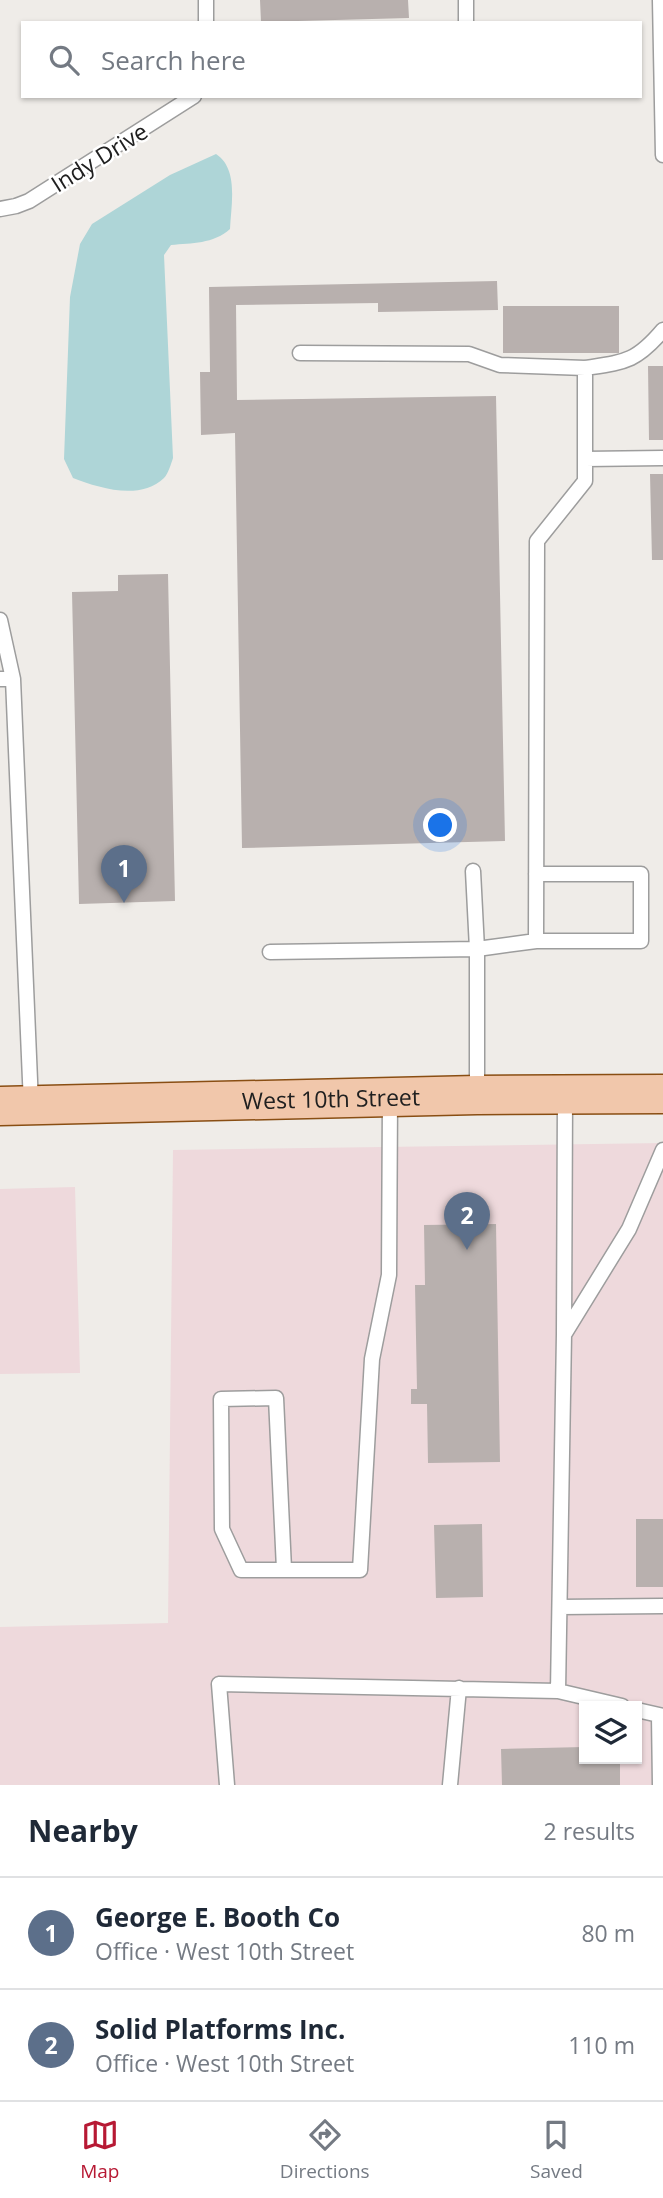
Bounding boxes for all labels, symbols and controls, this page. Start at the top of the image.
search box [21,21,642,98]
icon: search [45,41,83,79]
text: Search here [101,42,246,78]
street label: Indy Drive [45,115,153,199]
your location [423,808,457,842]
pin: 1 [101,845,147,903]
street label: West 10th Street [241,1080,420,1116]
pin: 2 [444,1192,490,1250]
map controls [579,1701,642,1764]
button: layers [579,1701,642,1764]
text: Nearby [28,1810,138,1851]
text: 2 results [544,1815,635,1847]
text: George E. Booth Co [95,1899,340,1935]
text: 1 [44,1917,58,1949]
text: 80 m [581,1917,635,1949]
text: Office · West 10th Street [95,1935,354,1967]
text: Solid Platforms Inc. [95,2011,345,2047]
text: 2 [44,2029,58,2061]
text: 110 m [568,2029,635,2061]
text: Office · West 10th Street [95,2047,354,2079]
tab: Map [80,2116,119,2184]
tab: Directions [280,2116,370,2184]
tab: Saved [530,2116,583,2184]

